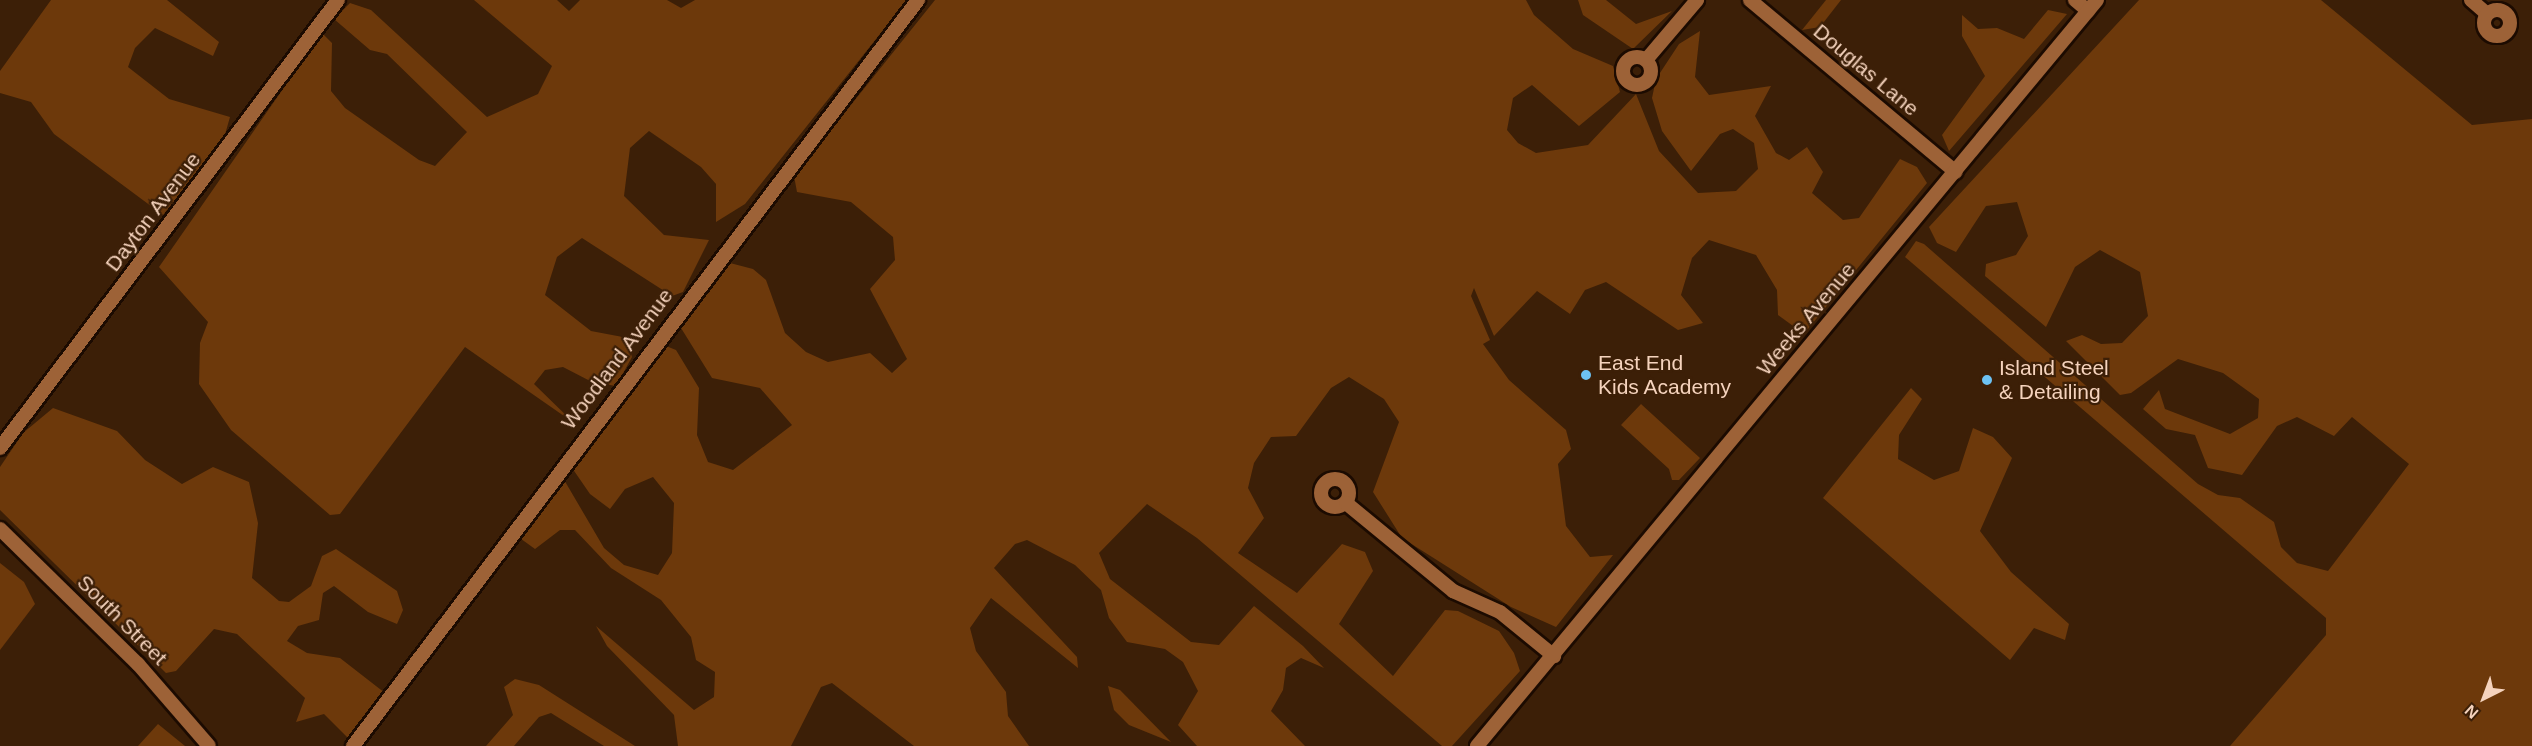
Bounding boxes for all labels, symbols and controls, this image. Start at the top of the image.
street label: Douglas Lane [1808,19,1924,121]
street label: Dayton Avenue [100,147,206,277]
street label: Weeks Avenue [1751,257,1861,381]
street label: Woodland Avenue [556,283,678,435]
place label: East End Kids Academy [1598,350,1732,400]
place label: Island Steel & Detailing [1999,355,2109,405]
marker: East End Kids Academy [1579,368,1593,382]
marker: Island Steel & Detailing [1980,373,1994,387]
street label: South Street [72,570,172,670]
north arrow [2454,668,2514,728]
text: N [2462,702,2482,722]

